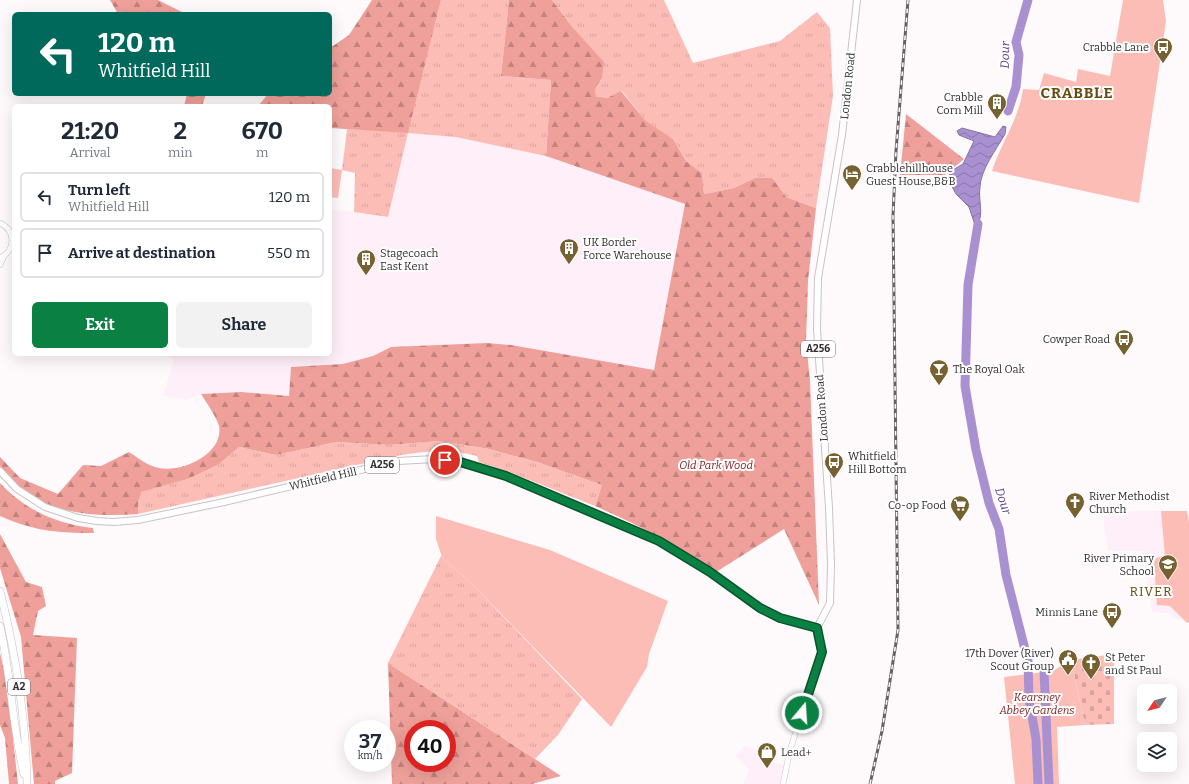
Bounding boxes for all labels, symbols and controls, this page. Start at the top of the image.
text: 120 m [98,26,175,59]
icon: left [32,28,84,80]
bus stop icon: Crabble Lane [1152,36,1174,64]
water label: Dour [998,40,1012,69]
place label: Crabble Lane [1083,41,1149,54]
street label: London Road [838,51,858,120]
text: Whitfield Hill [98,60,210,82]
district label: CRABBLE [1040,84,1114,102]
place label: Crabble Corn Mill [937,91,983,117]
building icon: Crabble Corn Mill [986,92,1008,120]
text: 21:20 [61,117,119,145]
text: 2 [174,117,187,145]
text: 670 [241,117,283,145]
text: Arrival [69,145,111,160]
text: min [168,145,193,160]
text: m [256,145,268,160]
place label: Crabblehillhouse Guest House,B&B [866,162,956,188]
hotel icon: Crabblehillhouse Guest House,B&B [841,163,863,191]
text: Turn left [68,181,130,199]
icon: left [34,186,56,208]
text: 120 m [269,188,310,206]
text: Whitfield Hill [68,199,149,214]
place label: UK Border Force Warehouse [583,236,672,262]
building icon: UK Border Force Warehouse [558,237,580,265]
icon: arrive [34,242,56,264]
text: Arrive at destination [68,244,215,262]
text: 550 m [267,244,310,262]
place label: Stagecoach East Kent [380,247,439,273]
building icon: Stagecoach East Kent [355,248,377,276]
button: Exit [32,302,168,348]
button: Share [176,302,312,348]
bus stop icon: Cowper Road [1113,328,1135,356]
place label: Cowper Road [1043,333,1110,346]
road number: A256 [801,341,835,357]
bar icon: The Royal Oak [928,358,950,386]
place label: The Royal Oak [953,363,1025,376]
street label: London Road [813,374,831,442]
pin [428,443,462,477]
icon: arrive [434,449,456,471]
place label: Whitfield Hill Bottom [848,450,907,476]
bus stop icon: Whitfield Hill Bottom [823,451,845,479]
road number: A256 [365,457,399,473]
park label: Old Park Wood [679,459,753,472]
street label: Whitfield Hill [288,465,358,493]
water label: Dour [992,486,1014,517]
place label: River Methodist Church [1089,490,1170,516]
church icon: River Methodist Church [1064,491,1086,519]
supermarket icon: Co-op Food [949,494,971,522]
place label: Co-op Food [888,499,946,512]
place label: River Primary School [1083,552,1154,578]
school or university icon: River Primary School [1157,553,1179,581]
district label: RIVER [1129,584,1173,599]
bus stop icon: Minnis Lane [1101,601,1123,629]
place label: Minnis Lane [1035,606,1098,619]
place label: 17th Dover (River) Scout Group [965,647,1054,673]
public building icon: 17th Dover (River) Scout Group [1057,648,1079,676]
place label: St Peter and St Paul [1105,651,1162,677]
church icon: St Peter and St Paul [1080,652,1102,680]
road number: A2 [8,679,30,695]
north arrow [1137,684,1177,724]
map controls [1137,684,1177,772]
park label: Kearsney Abbey Gardens [998,691,1075,717]
position arrow [781,692,823,734]
speed limit sign: 40 [404,720,456,772]
text: 37 [359,729,381,753]
button: layers [1137,732,1177,772]
shop icon: Lead+ [756,741,778,769]
place label: Lead+ [781,746,812,759]
text: km/h [358,750,382,762]

